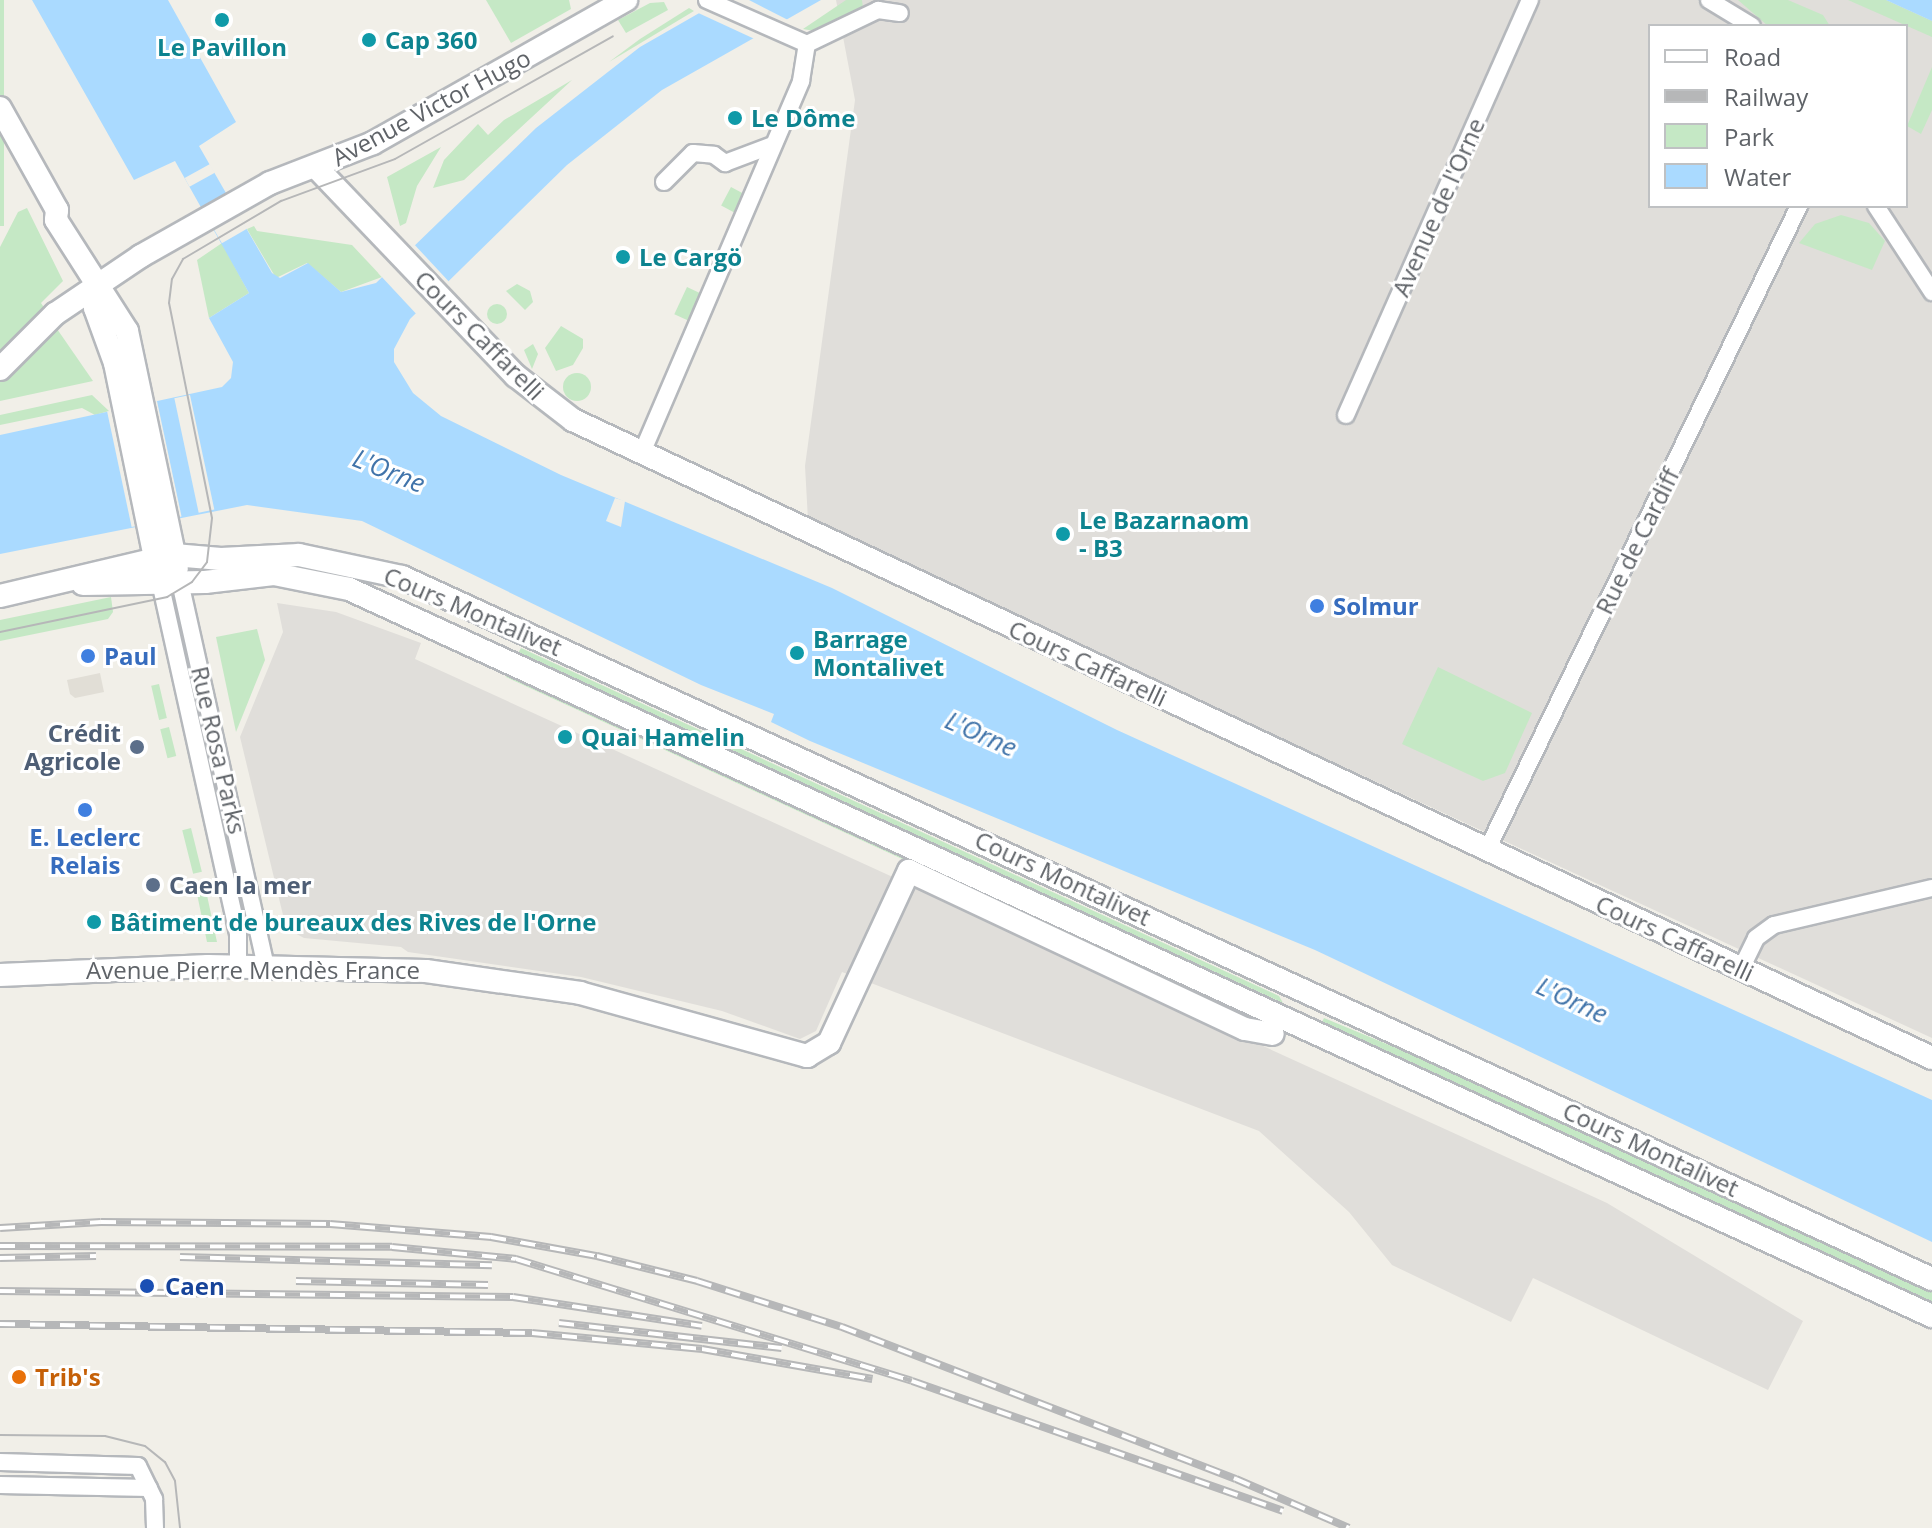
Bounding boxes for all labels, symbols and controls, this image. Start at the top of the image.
marker: Le Pavillon [213,11,231,29]
legend [1648,24,1908,208]
place label: Cap 360 [385,26,477,54]
marker: Cap 360 [360,31,378,49]
place label: Le Pavillon [157,33,287,61]
text: Road [1724,40,1781,73]
street label: Avenue Victor Hugo [327,43,535,171]
text: Railway [1724,80,1808,113]
place label: Le Dôme [751,104,855,132]
marker: Le Dôme [726,109,744,127]
street label: Avenue de l'Orne [1386,113,1490,301]
text: Park [1724,120,1774,153]
text: Water [1724,160,1791,193]
place label: Le Cargö [639,243,742,271]
marker: Le Cargö [614,248,632,266]
street label: Cours Caffarelli [409,264,551,406]
water label: L'Orne [348,442,430,500]
street label: Rue de Cardiff [1589,463,1685,619]
place label: Le Bazarnaom - B3 [1079,506,1249,562]
marker: Le Bazarnaom - B3 [1054,525,1072,543]
street label: Cours Montalivet [380,561,566,661]
place label: Solmur [1333,592,1419,620]
marker: Solmur [1308,597,1326,615]
street label: Cours Caffarelli [1004,614,1172,712]
place label: Barrage Montalivet [813,625,944,681]
place label: Paul [104,642,157,670]
marker: Barrage Montalivet [788,644,806,662]
marker: Paul [79,647,97,665]
street label: Rue Rosa Parks [186,663,252,837]
water label: L'Orne [940,704,1022,764]
place label: Crédit Agricole [24,719,121,775]
place label: Quai Hamelin [581,723,745,751]
marker: Quai Hamelin [556,728,574,746]
marker: Crédit Agricole [128,738,146,756]
marker: E. Leclerc Relais [76,801,94,819]
place label: E. Leclerc Relais [29,823,141,879]
street label: Cours Montalivet [971,825,1155,931]
place label: Caen la mer [169,871,312,899]
marker: Caen la mer [144,876,162,894]
street label: Cours Caffarelli [1591,889,1759,987]
place label: Bâtiment de bureaux des Rives de l'Orne [110,908,597,936]
marker: Bâtiment de bureaux des Rives de l'Orne [85,913,103,931]
street label: Avenue Pierre Mendès France [86,956,420,984]
water label: L'Orne [1531,970,1613,1030]
street label: Cours Montalivet [1559,1096,1743,1202]
place label: Caen [165,1272,225,1300]
marker: Caen [136,1275,158,1297]
place label: Trib's [35,1363,101,1391]
marker: Trib's [10,1368,28,1386]

